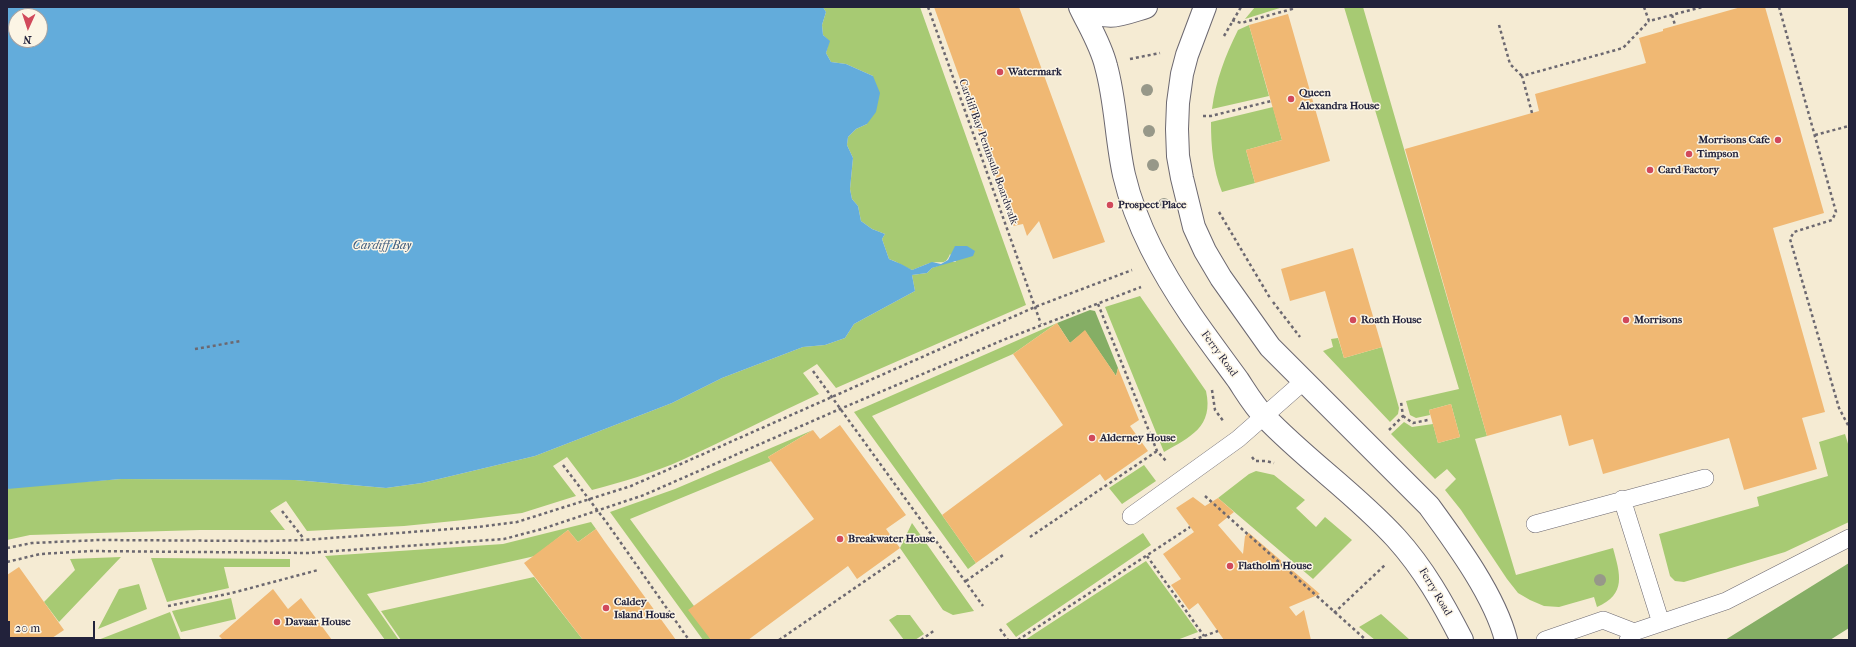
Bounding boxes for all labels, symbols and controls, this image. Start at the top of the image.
north arrow [8,8,48,48]
text: N [23,33,32,46]
place label: Watermark [1008,65,1062,79]
marker: Watermark [995,67,1005,77]
street label: Cardiff Bay Peninsula Boardwalk [955,77,1021,227]
place label: Queen Alexandra House [1299,86,1379,112]
marker: Queen Alexandra House [1286,94,1296,104]
place label: Morrisons Cafe [1698,133,1770,147]
marker: Morrisons Cafe [1773,135,1783,145]
place label: Timpson [1697,147,1739,161]
marker: Timpson [1684,149,1694,159]
place label: Card Factory [1658,163,1719,177]
marker: Card Factory [1645,165,1655,175]
place label: Prospect Place [1118,198,1186,212]
marker: Prospect Place [1105,200,1115,210]
water label: Cardiff Bay [353,239,411,253]
place label: Roath House [1361,313,1422,327]
place label: Morrisons [1634,313,1682,327]
marker: Roath House [1348,315,1358,325]
marker: Morrisons [1621,315,1631,325]
street label: Ferry Road [1198,329,1240,379]
place label: Alderney House [1100,431,1176,445]
marker: Alderney House [1087,433,1097,443]
place label: Breakwater House [848,532,935,546]
marker: Breakwater House [835,534,845,544]
place label: Flatholm House [1238,559,1312,573]
marker: Flatholm House [1225,561,1235,571]
street label: Ferry Road [1416,566,1454,618]
place label: Caldey Island House [614,595,675,621]
marker: Caldey Island House [601,603,611,613]
scale bar [10,613,97,639]
place label: Davaar House [285,615,351,629]
marker: Davaar House [272,617,282,627]
text: 20 m [15,621,40,635]

